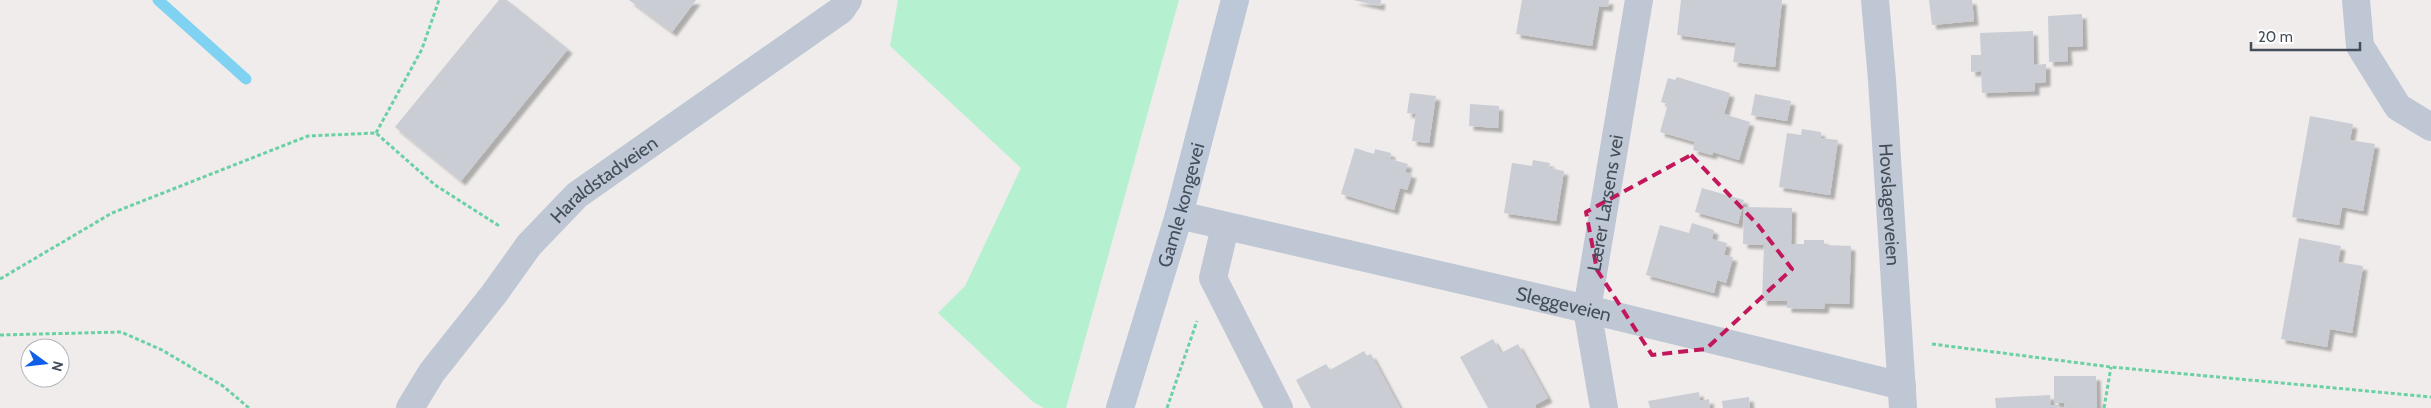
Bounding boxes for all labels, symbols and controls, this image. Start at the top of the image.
scale bar [2251,20,2360,52]
text: 20 m [2258,28,2293,46]
street label: Haraldstadveien [545,131,662,228]
street label: Lærer Larsens vei [1583,133,1628,273]
street label: Gamle kongevei [1153,140,1209,270]
street label: Hovslagerveien [1874,142,1905,266]
street label: Sleggeveien [1514,282,1614,327]
north arrow [20,338,70,388]
text: N [48,359,68,373]

